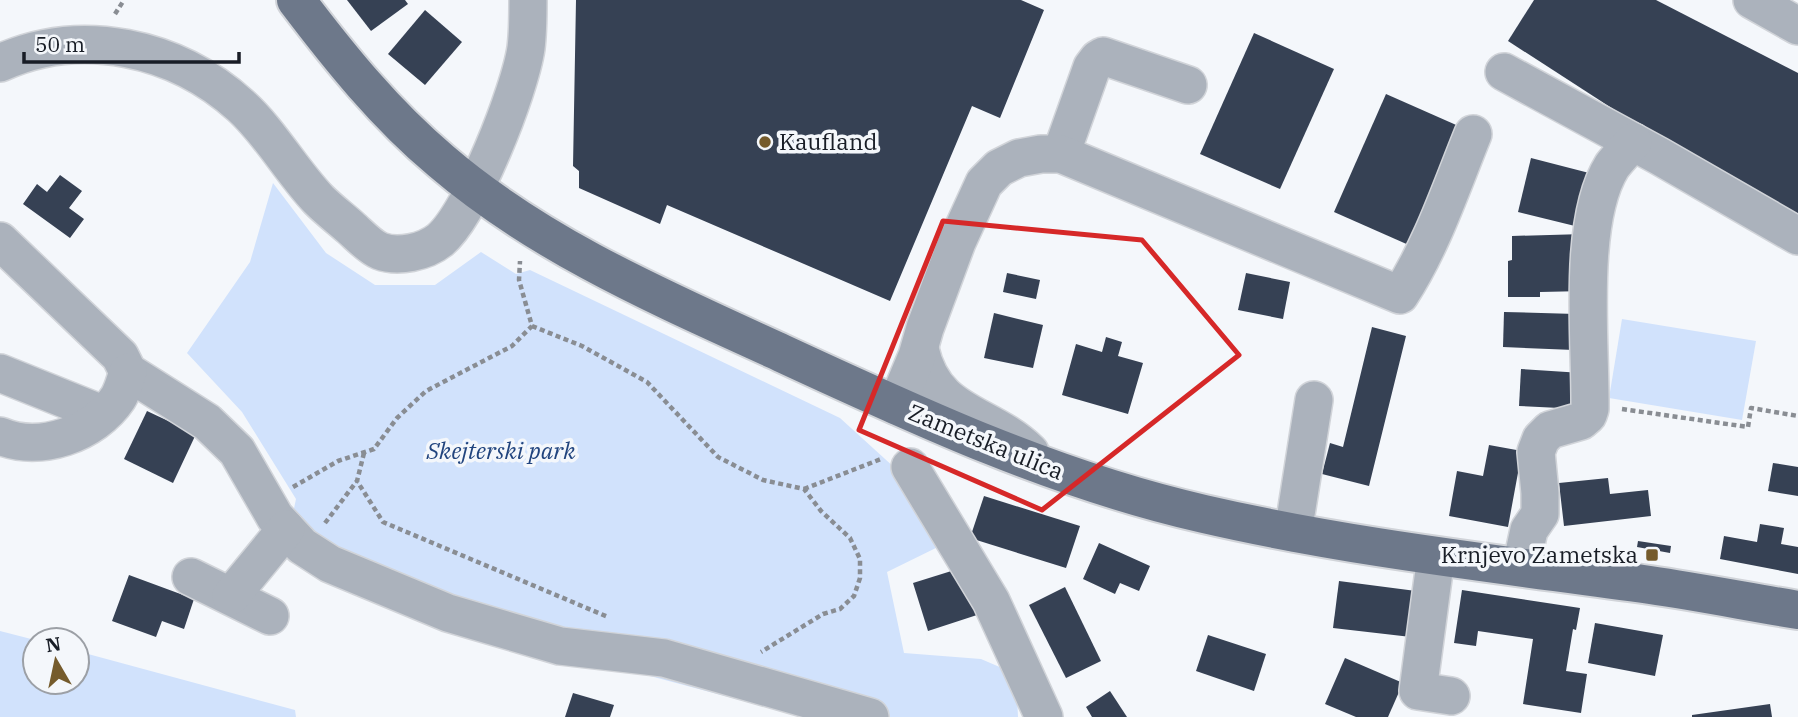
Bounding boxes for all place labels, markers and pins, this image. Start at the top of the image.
place label: Kaufland [779,126,877,156]
marker: Kaufland [757,134,773,150]
place label: Krnjevo Zametska [1441,539,1638,569]
marker: Krnjevo Zametska [1644,547,1660,563]

